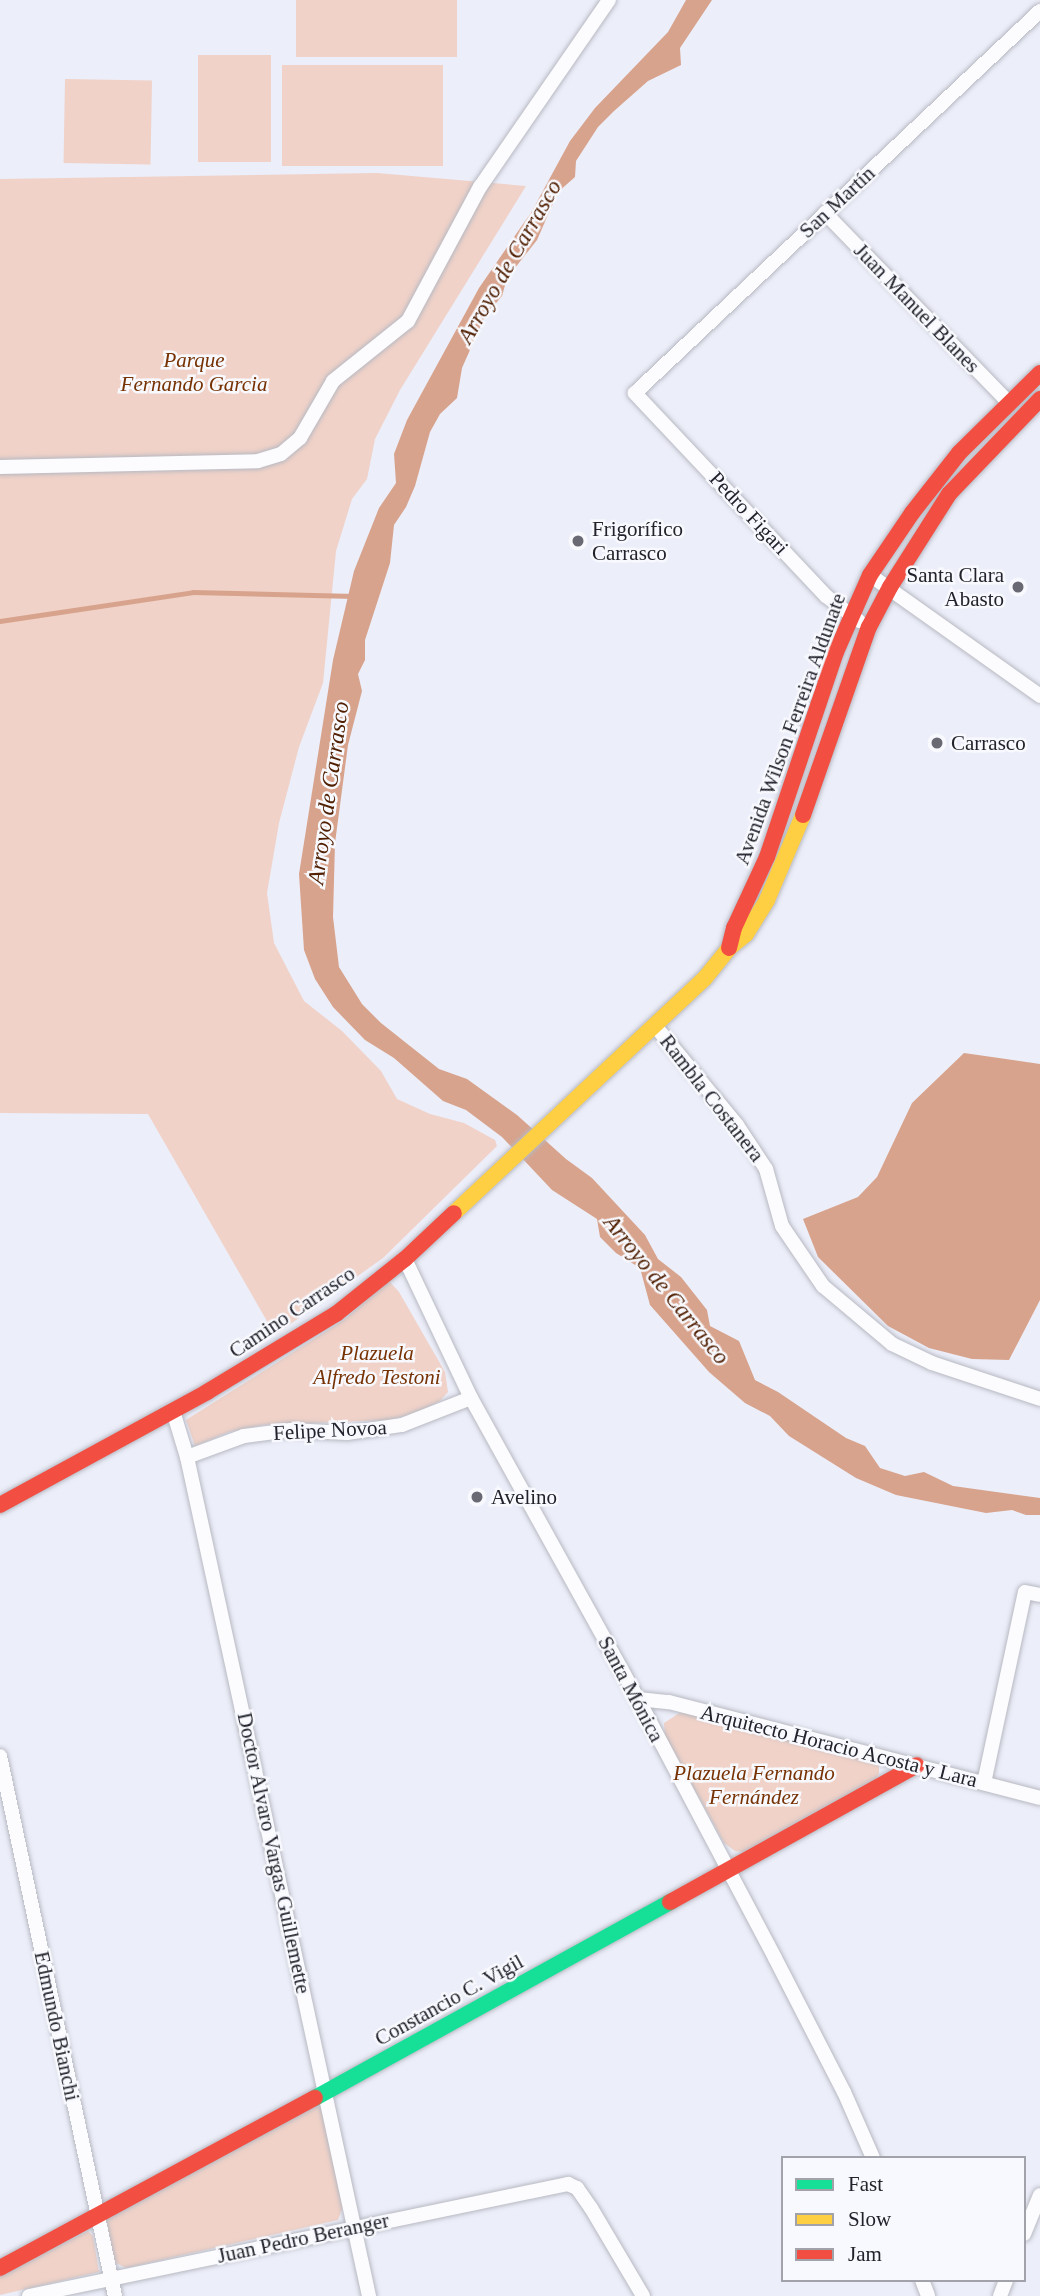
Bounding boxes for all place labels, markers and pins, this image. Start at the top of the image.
place label: Frigorífico Carrasco [592,516,683,566]
marker: Frigorífico Carrasco [570,533,586,549]
place label: Santa Clara Abasto [907,562,1004,612]
marker: Santa Clara Abasto [1010,579,1026,595]
place label: Carrasco [951,730,1026,756]
marker: Carrasco [929,735,945,751]
place label: Avelino [491,1484,557,1510]
marker: Avelino [469,1489,485,1505]

